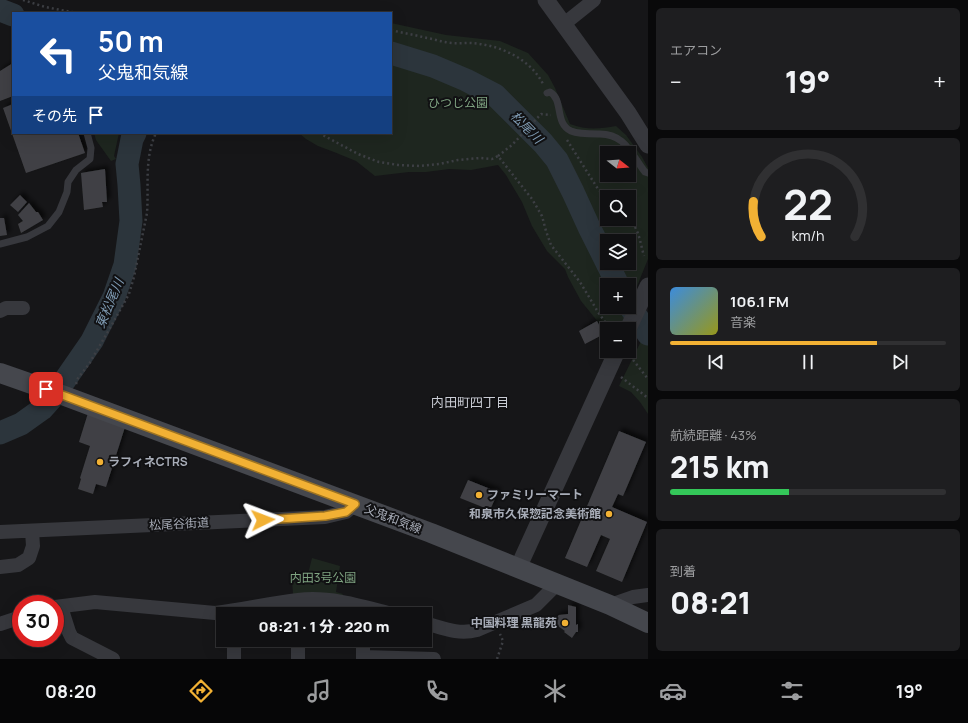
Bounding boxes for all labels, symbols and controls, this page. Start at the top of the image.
text: 50 m [98,22,164,60]
icon: left [32,28,84,80]
text: エアコン [670,41,722,59]
text: 父鬼和気線 [98,60,188,84]
text: 19° [785,61,830,102]
text: − [670,67,682,97]
text: + [933,67,946,97]
park label: ひつじ公園 [428,94,488,111]
icon: arrive [85,104,107,126]
text: その先 [32,105,77,126]
water label: 松尾川 [507,107,549,149]
north arrow [600,146,636,182]
map controls [600,146,636,358]
text: 22 [783,176,833,232]
button: search [600,190,636,226]
text: km/h [791,226,825,245]
button: layers [600,234,636,270]
water label: 東松尾川 [91,274,128,330]
button: + [600,278,636,314]
text: 106.1 FM [730,291,789,312]
text: 音楽 [730,313,756,331]
button: − [600,322,636,358]
icon: previous [705,351,727,373]
icon: pause [797,351,819,373]
icon: next [889,351,911,373]
pin [29,372,63,406]
icon: arrive [35,378,57,400]
district label: 内田町四丁目 [431,393,509,411]
text: 航続距離 · 43% [670,426,757,444]
text: 215 km [670,446,769,487]
place label: ラフィネCTRS [108,453,188,470]
marker: ラフィネCTRS [95,457,105,467]
place label: ファミリーマート [487,486,583,503]
marker: ファミリーマート [474,490,484,500]
position arrow [242,499,284,541]
street label: 父鬼和気線 [362,500,424,537]
place label: 和泉市久保惣記念美術館 [469,505,601,522]
marker: 和泉市久保惣記念美術館 [604,509,614,519]
street label: 松尾谷街道 [149,513,209,534]
text: 到着 [670,562,696,580]
park label: 内田3号公園 [290,569,356,586]
text: 08:21 [670,582,751,623]
speed limit sign: 30 [12,595,64,647]
place label: 中国料理 黒龍苑 [471,614,557,631]
text: 08:21 · 1 分 · 220 m [259,616,389,637]
marker: 中国料理 黒龍苑 [560,618,570,628]
icon: directions [187,677,215,705]
icon: music [305,677,333,705]
icon: phone [423,677,451,705]
icon: climate [541,677,569,705]
icon: car [659,677,687,705]
icon: filters [778,677,806,705]
text: 08:20 [45,679,97,703]
text: 19° [896,679,923,703]

